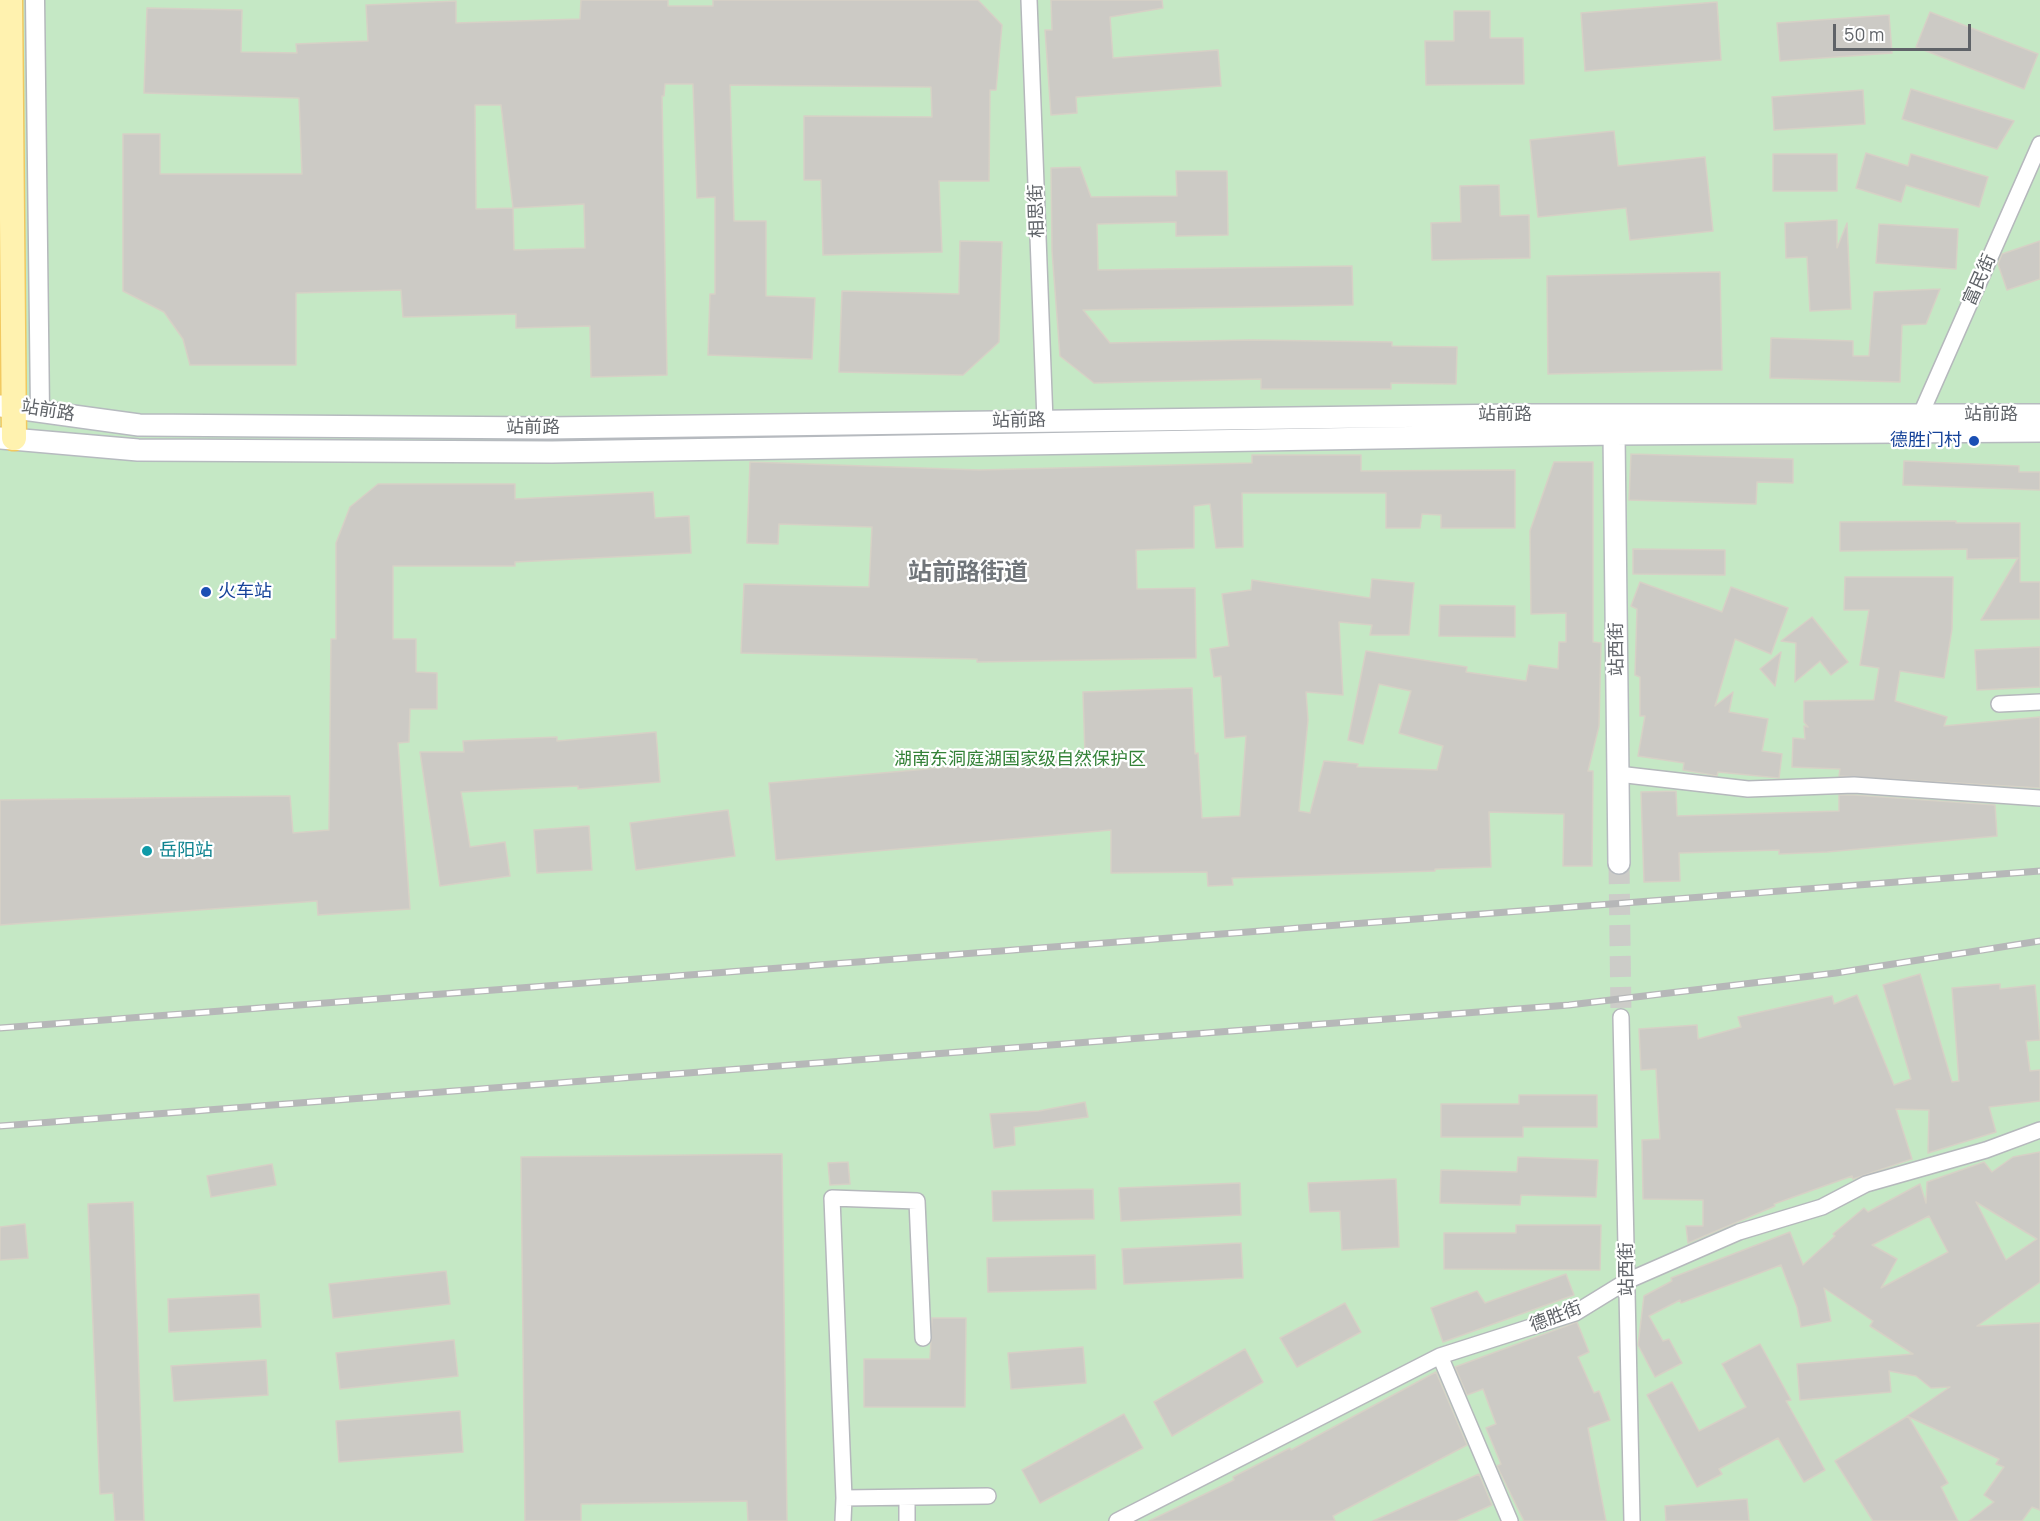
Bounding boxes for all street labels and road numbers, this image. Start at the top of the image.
street label: 相思街 [1025,184,1049,238]
street label: 富民街 [1959,251,2001,309]
street label: 站前路 [20,396,76,426]
street label: 站前路 [1478,404,1532,426]
street label: 站前路 [1964,404,2018,426]
street label: 站前路 [992,410,1046,432]
street label: 站前路 [506,417,560,439]
street label: 站西街 [1606,622,1628,676]
street label: 站西街 [1616,1242,1638,1296]
street label: 德胜街 [1527,1297,1585,1337]

